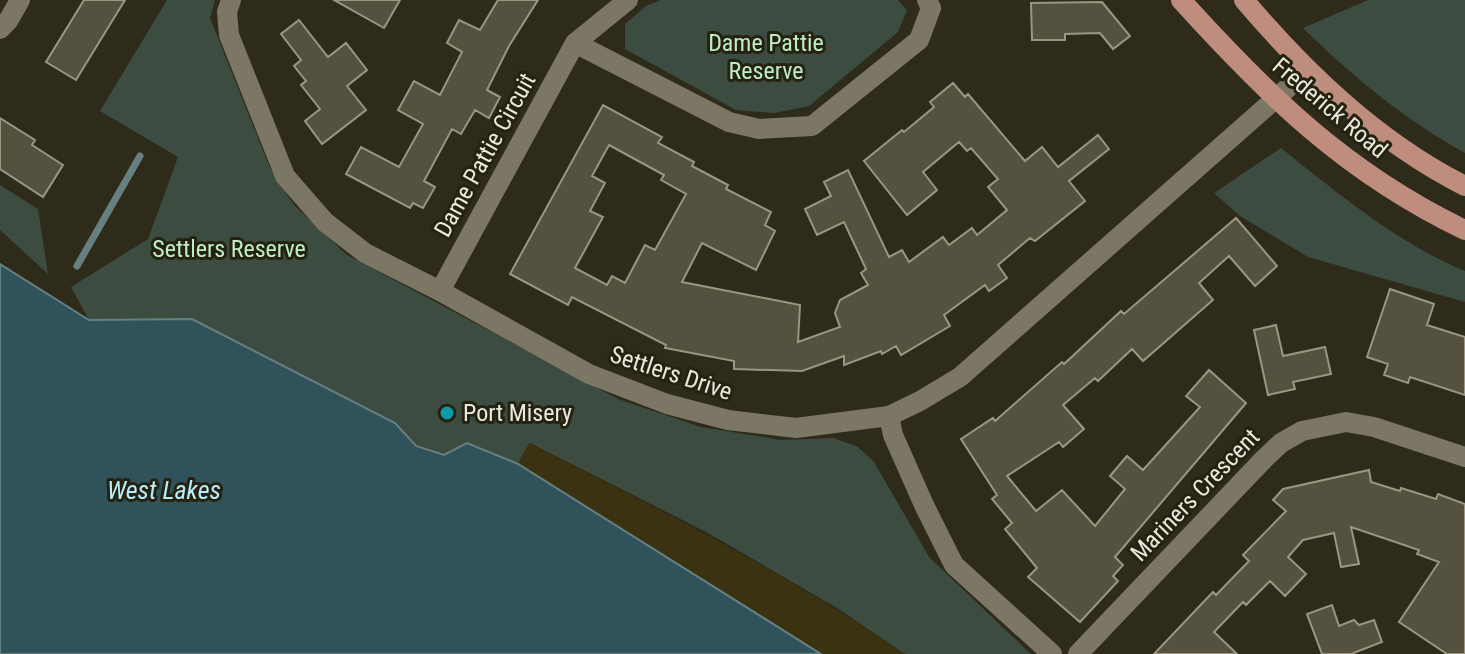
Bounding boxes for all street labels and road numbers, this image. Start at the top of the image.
street label: Frederick Road [1267,52,1393,164]
street label: Dame Pattie Circuit [428,68,542,242]
street label: Settlers Drive [607,340,735,406]
street label: Mariners Crescent [1125,423,1265,567]

